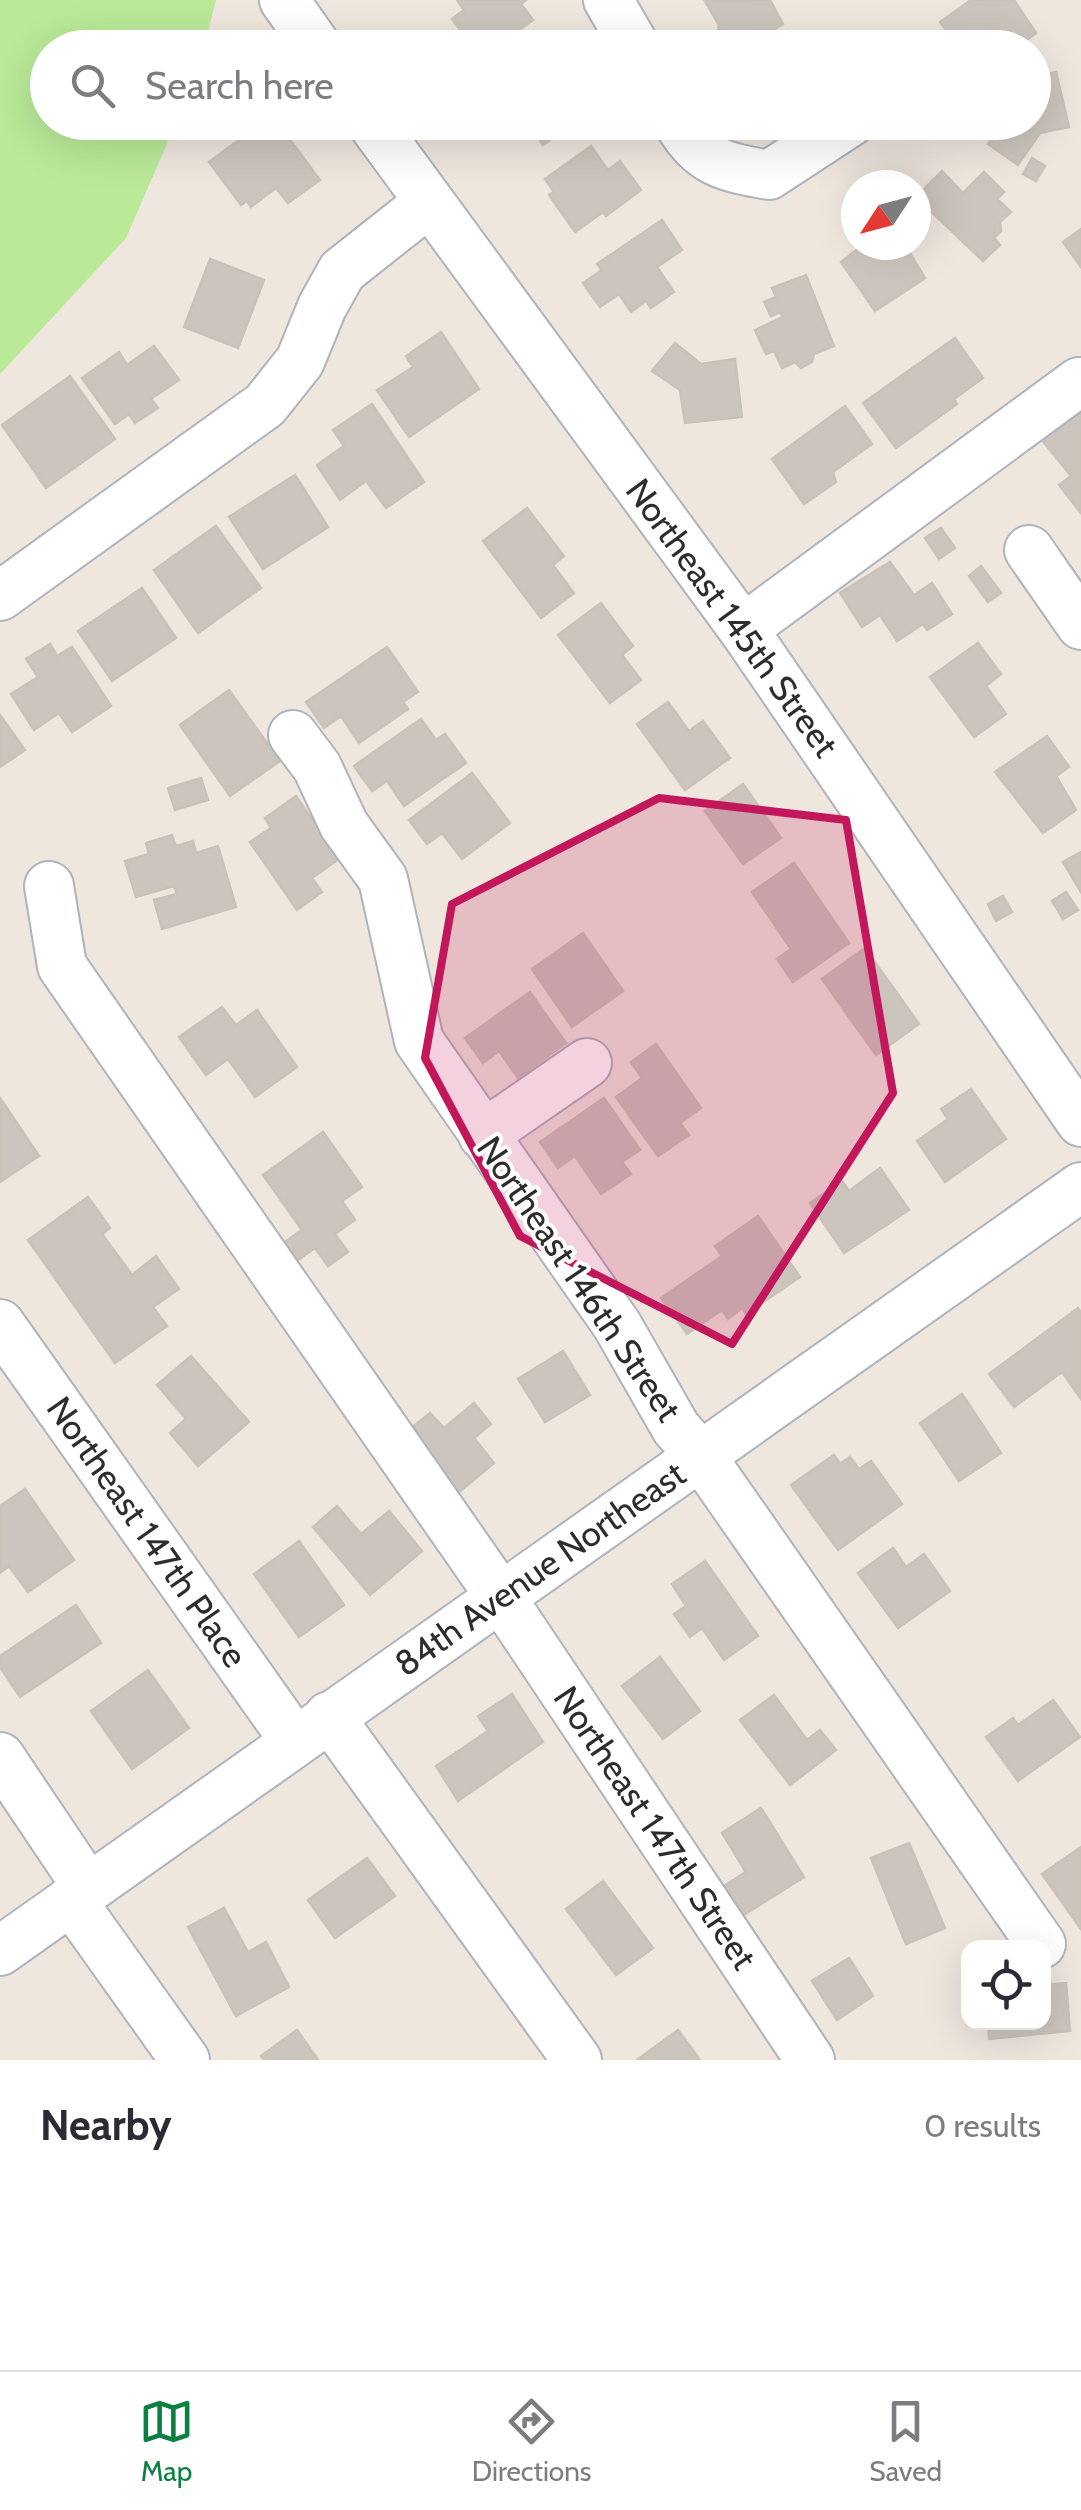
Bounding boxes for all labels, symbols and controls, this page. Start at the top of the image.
search box [30,30,1051,140]
icon: search [65,58,120,113]
text: Search here [145,62,334,109]
north arrow [841,170,931,260]
street label: Northeast 145th Street [617,470,848,765]
street label: Northeast 146th Street [468,1128,691,1429]
street label: Northeast 147th Place [38,1388,257,1675]
street label: 84th Avenue Northeast [386,1452,694,1685]
street label: Northeast 147th Street [545,1678,766,1978]
map controls [961,1940,1051,2030]
button: locate [961,1940,1051,2030]
text: Nearby [40,2099,172,2151]
text: 0 results [924,2106,1041,2145]
tab: Map [139,2394,194,2488]
tab: Directions [472,2394,591,2488]
tab: Saved [869,2394,942,2488]

